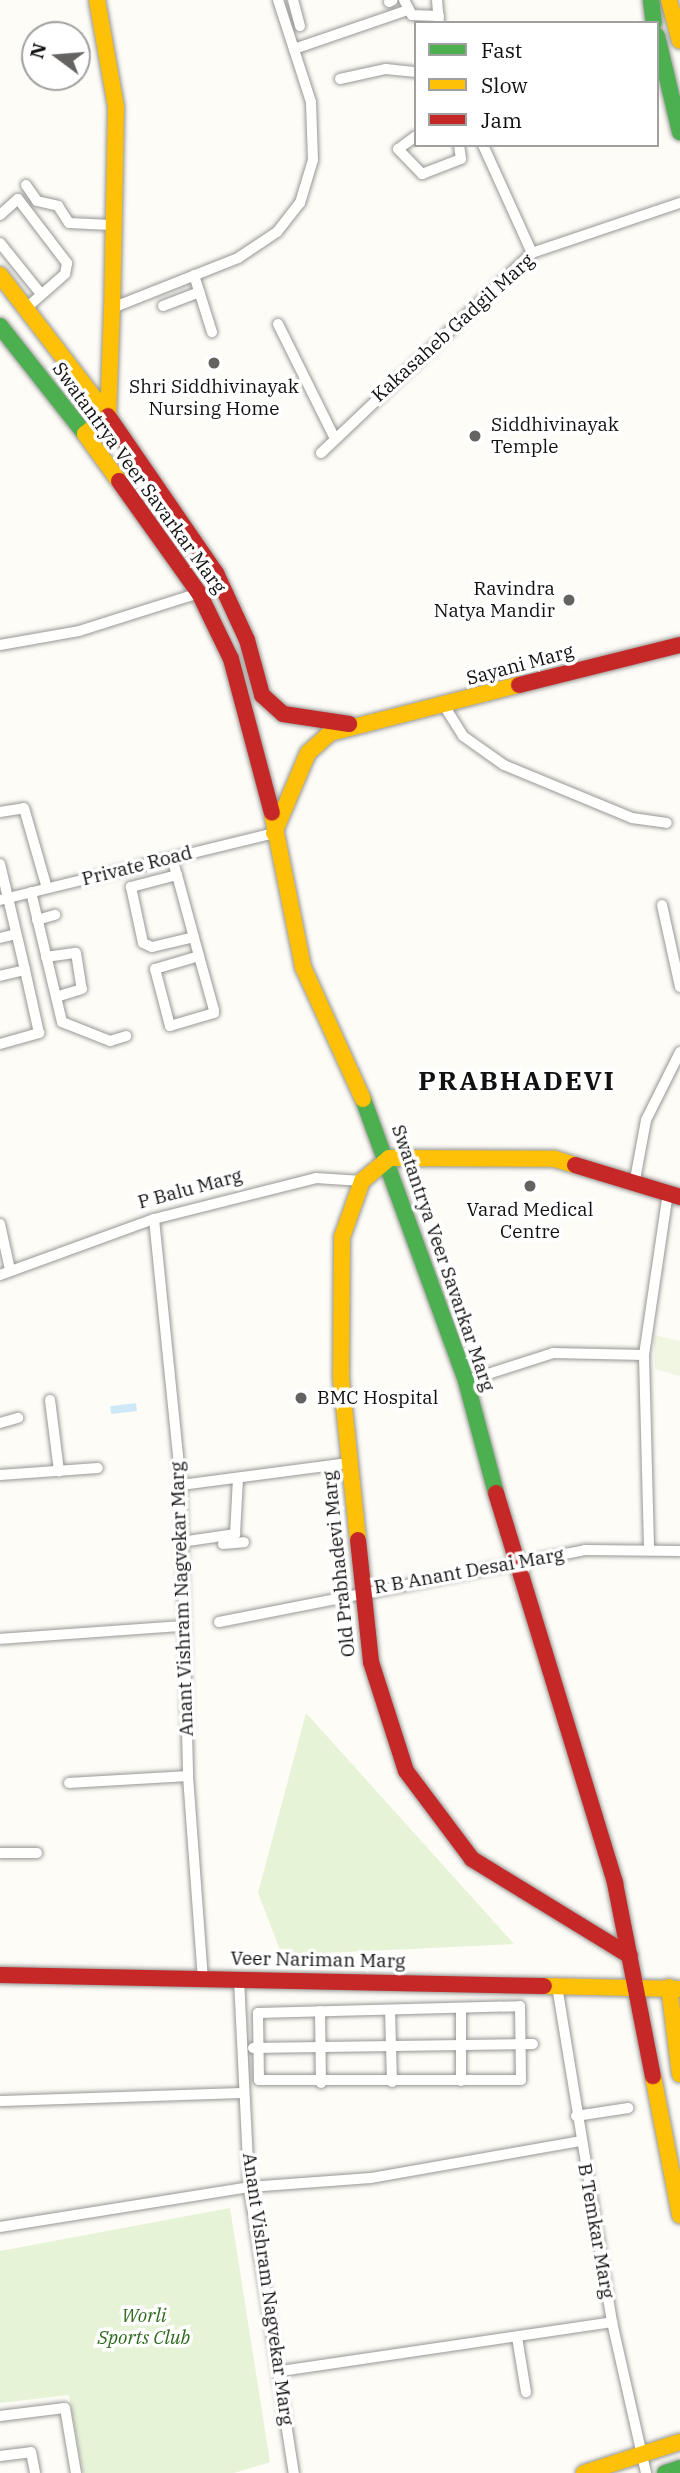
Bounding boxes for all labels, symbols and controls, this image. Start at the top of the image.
north arrow [21,21,91,91]
legend [414,21,659,147]
text: Fast [481,36,522,64]
text: N [24,40,51,61]
text: Slow [481,71,528,99]
text: Jam [481,106,522,134]
street label: Kakasaheb Gadgil Marg [367,249,539,407]
marker: Shri Siddhivinayak Nursing Home [204,353,224,373]
street label: Swatantrya Veer Savarkar Marg [47,358,231,598]
place label: Shri Siddhivinayak Nursing Home [129,376,299,420]
place label: Siddhivinayak Temple [491,414,619,458]
marker: Siddhivinayak Temple [465,426,485,446]
place label: Ravindra Natya Mandir [434,578,555,622]
marker: Ravindra Natya Mandir [561,592,577,608]
street label: Sayani Marg [464,640,576,690]
street label: Private Road [80,841,194,891]
district label: PRABHADEVI [420,1065,614,1097]
street label: Swatantrya Veer Savarkar Marg [387,1122,499,1394]
street label: P Balu Marg [135,1164,245,1214]
marker: Varad Medical Centre [520,1176,540,1196]
place label: Varad Medical Centre [467,1199,593,1243]
place label: BMC Hospital [317,1387,438,1409]
marker: BMC Hospital [291,1388,311,1408]
street label: Anant Vishram Nagvekar Marg [166,1461,198,1737]
street label: Old Prabhadevi Marg [318,1470,360,1658]
street label: R B Anant Desai Marg [372,1543,566,1599]
street label: Veer Nariman Marg [230,1947,406,1973]
street label: Anant Vishram Nagvekar Marg [238,2151,298,2427]
street label: B Temkar Marg [573,2162,619,2300]
park label: Worli Sports Club [98,2305,190,2349]

